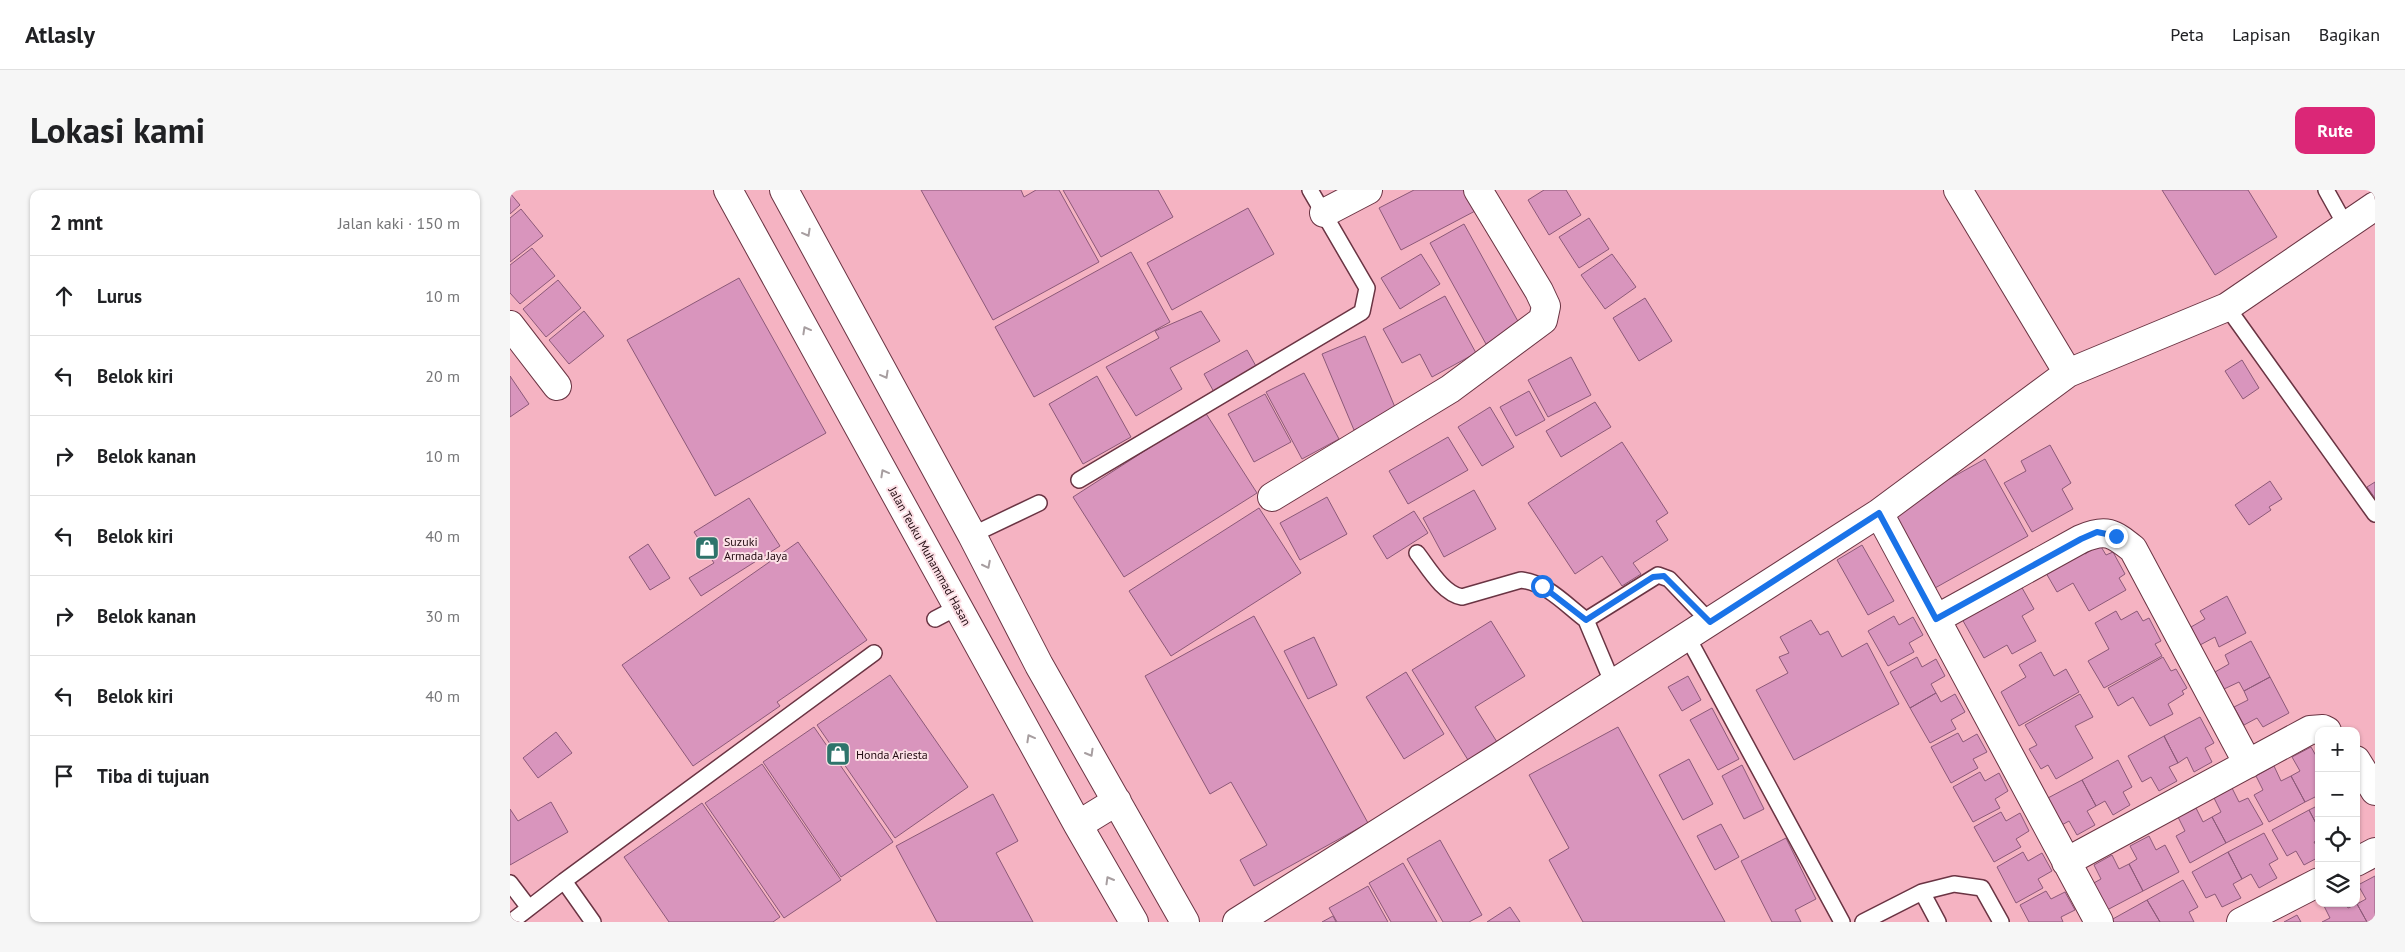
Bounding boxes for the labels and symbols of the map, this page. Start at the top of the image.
one-way arrow [801,227,811,236]
one-way arrow [802,327,812,336]
one-way arrow [879,370,889,379]
one-way arrow [881,469,891,478]
street label: Jalan Teuku Muhammad Hasan [885,483,975,628]
route end [2105,525,2128,548]
place label: Suzuki Armada Jaya [724,534,787,563]
shop icon: Suzuki Armada Jaya [694,535,720,561]
one-way arrow [981,559,991,568]
route start [1531,575,1554,598]
one-way arrow [1026,734,1036,743]
shop icon: Honda Ariesta [825,741,851,767]
place label: Honda Ariesta [856,747,928,762]
one-way arrow [1084,748,1094,757]
one-way arrow [1106,876,1116,885]

